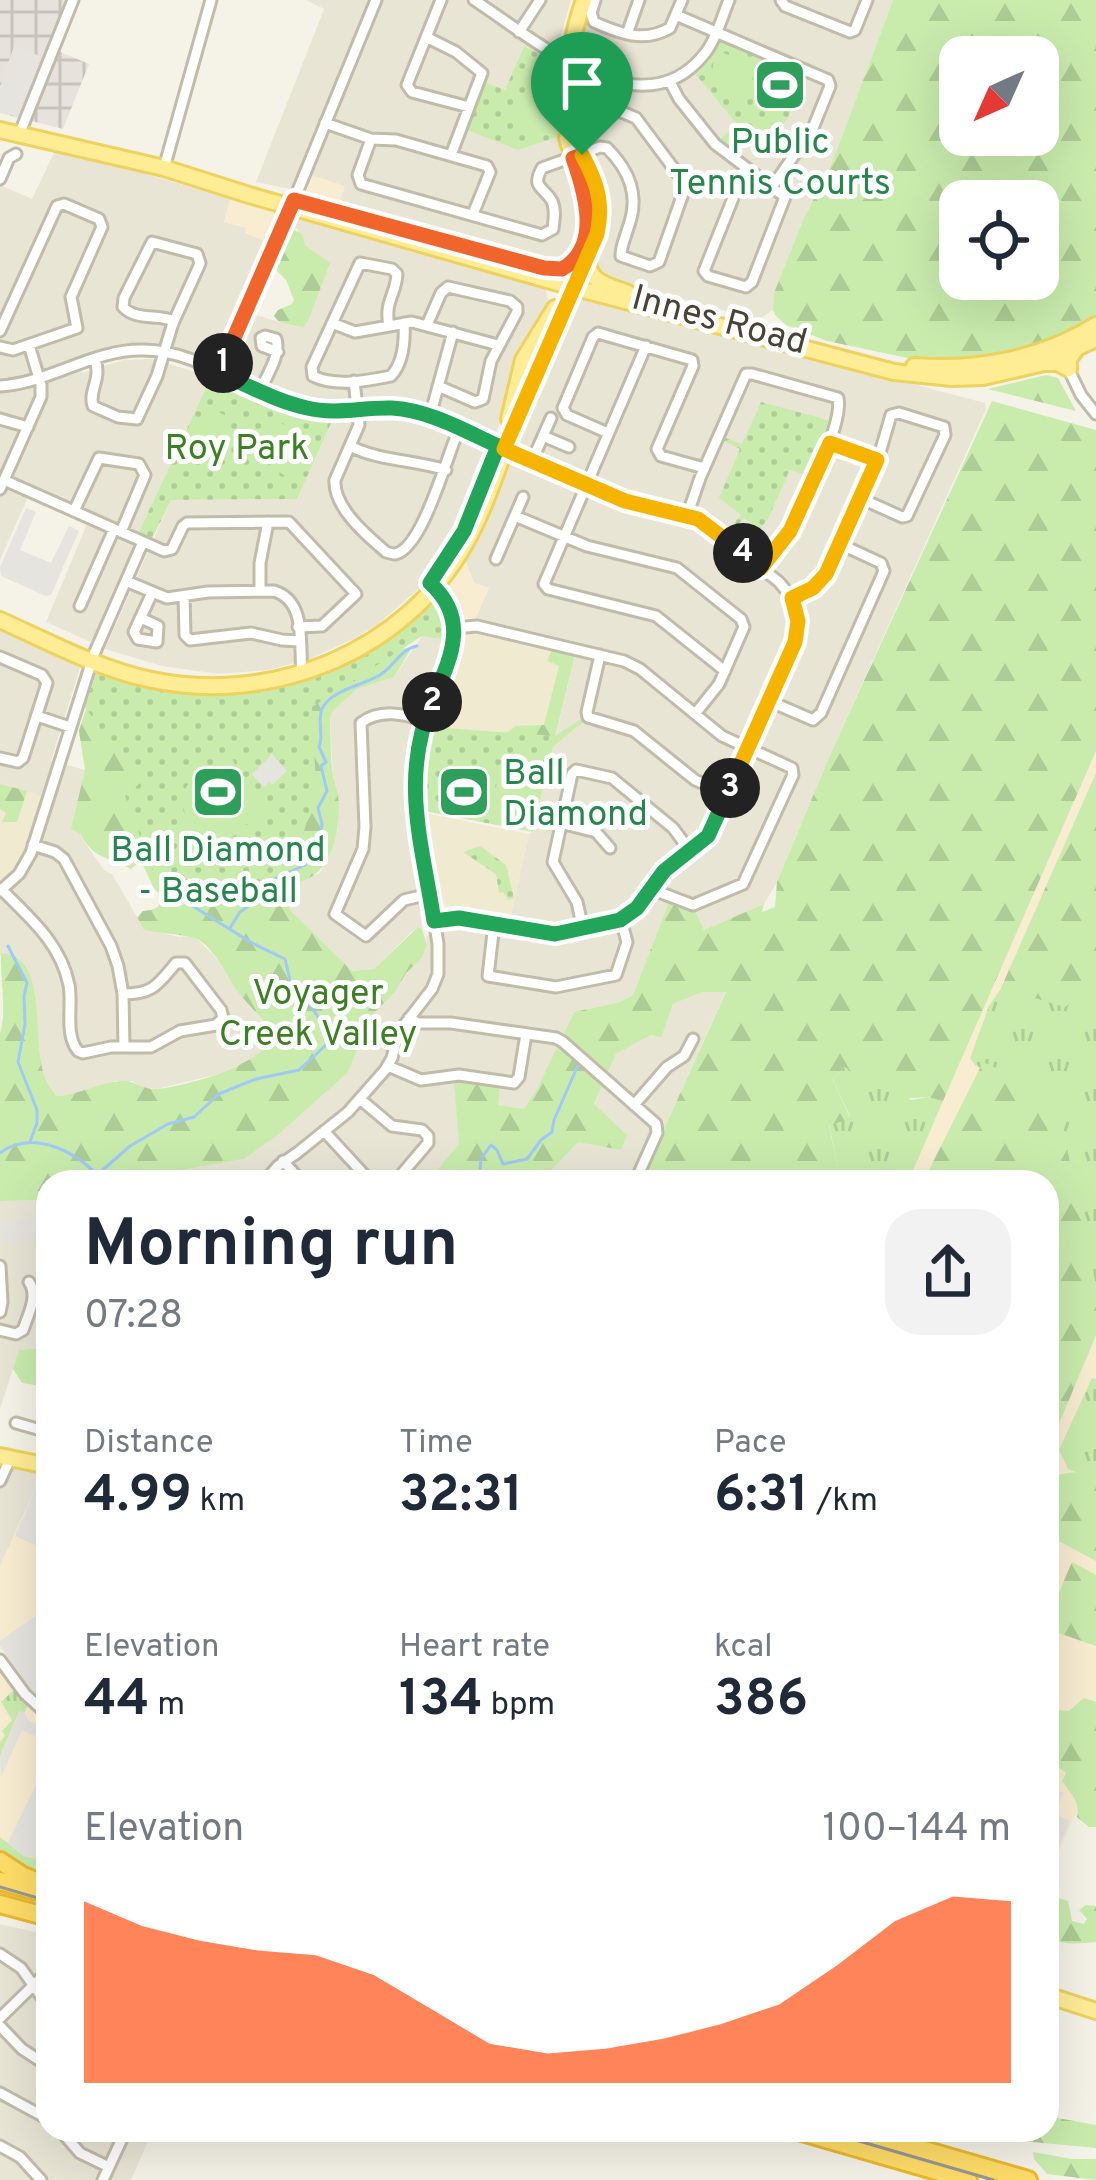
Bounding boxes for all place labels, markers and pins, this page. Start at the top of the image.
pin [531,32,633,155]
sports icon: Public Tennis Courts [752,57,808,113]
place label: Public Tennis Courts [669,121,891,208]
pin: 1 [193,333,253,393]
pin: 4 [713,523,773,583]
pin: 2 [402,672,462,732]
place label: Ball Diamond [503,752,648,839]
pin: 3 [700,758,760,818]
sports icon: Ball Diamond - Baseball [190,764,246,820]
sports icon: Ball Diamond [436,764,492,820]
place label: Ball Diamond - Baseball [110,829,326,916]

